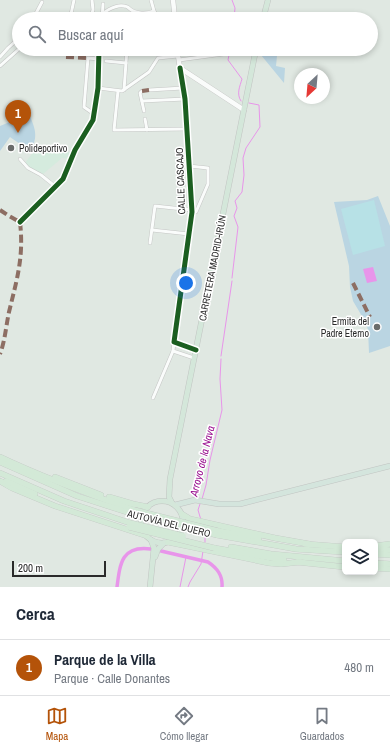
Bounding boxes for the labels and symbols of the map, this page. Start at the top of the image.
north arrow [294,68,330,104]
pin: 1 [5,100,31,133]
place label: Polideportivo [19,142,68,155]
marker: Polideportivo [6,143,16,153]
street label: CALLE CASCAJO [173,147,188,215]
street label: CARRETERA MADRID-IRÚN [196,214,229,322]
your location [176,273,196,293]
place label: Ermita del Padre Eterno [321,315,369,340]
marker: Ermita del Padre Eterno [372,322,382,332]
water label: Arroyo de la Nava [186,424,218,499]
street label: AUTOVÍA DEL DUERO [125,507,212,540]
scale bar [12,559,106,578]

